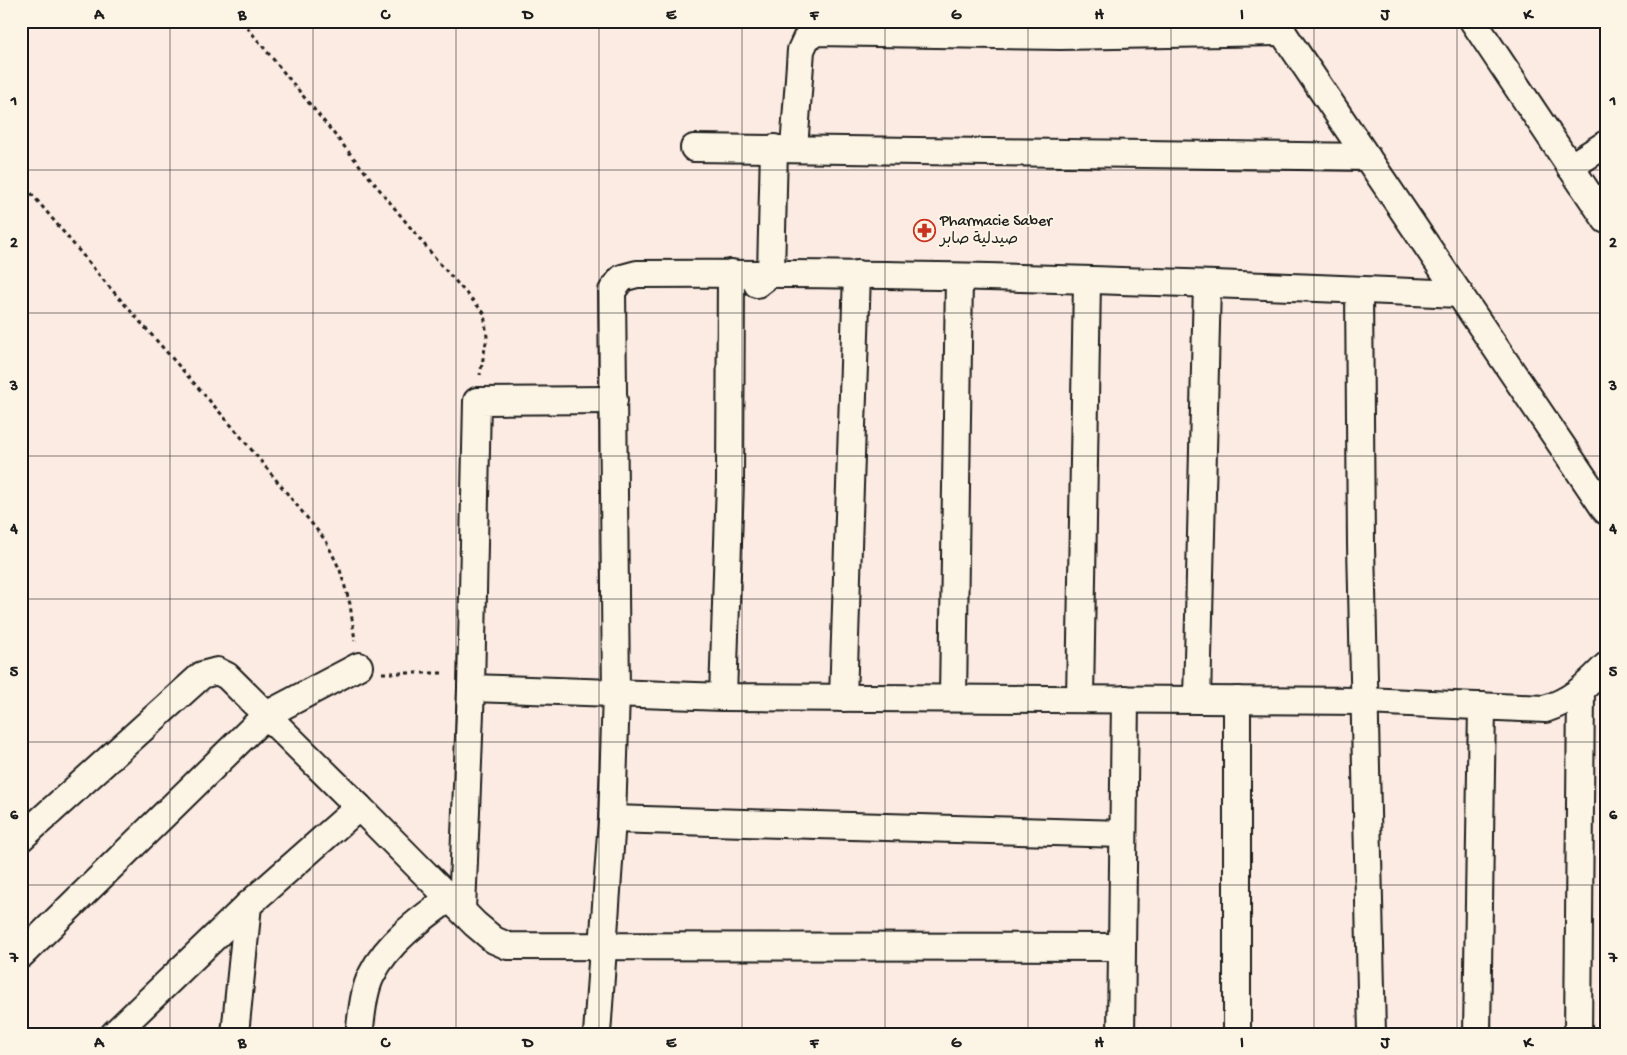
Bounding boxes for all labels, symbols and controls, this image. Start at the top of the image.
text: A [93,7,105,26]
text: B [237,7,247,26]
text: C [380,7,391,26]
text: D [521,7,534,26]
text: E [666,7,677,26]
text: F [809,7,820,26]
text: G [951,7,962,26]
text: H [1094,7,1104,26]
text: I [1240,7,1244,26]
text: J [1380,7,1391,26]
text: K [1523,7,1535,26]
text: 1 [10,93,17,112]
text: 1 [1609,93,1616,112]
place label: Pharmacie Saber صيدلية صابر [938,213,1053,250]
pharmacy icon: Pharmacie Saber صيدلية صابر [912,219,936,243]
text: 2 [10,235,18,254]
text: 2 [1609,235,1617,254]
text: 3 [9,378,18,397]
text: 3 [1608,378,1617,397]
text: 4 [9,521,18,540]
text: 4 [1608,521,1617,540]
text: 5 [10,664,19,683]
text: 5 [1609,664,1618,683]
text: 6 [10,807,19,826]
text: 6 [1609,807,1618,826]
text: 7 [9,950,19,969]
text: 7 [1608,950,1618,969]
text: A [93,1035,105,1054]
text: B [237,1035,247,1054]
text: C [380,1035,391,1054]
text: D [521,1035,534,1054]
text: E [666,1035,677,1054]
text: F [809,1035,820,1054]
text: G [951,1035,962,1054]
text: H [1094,1035,1104,1054]
text: I [1240,1035,1244,1054]
text: J [1380,1035,1391,1054]
text: K [1523,1035,1535,1054]

